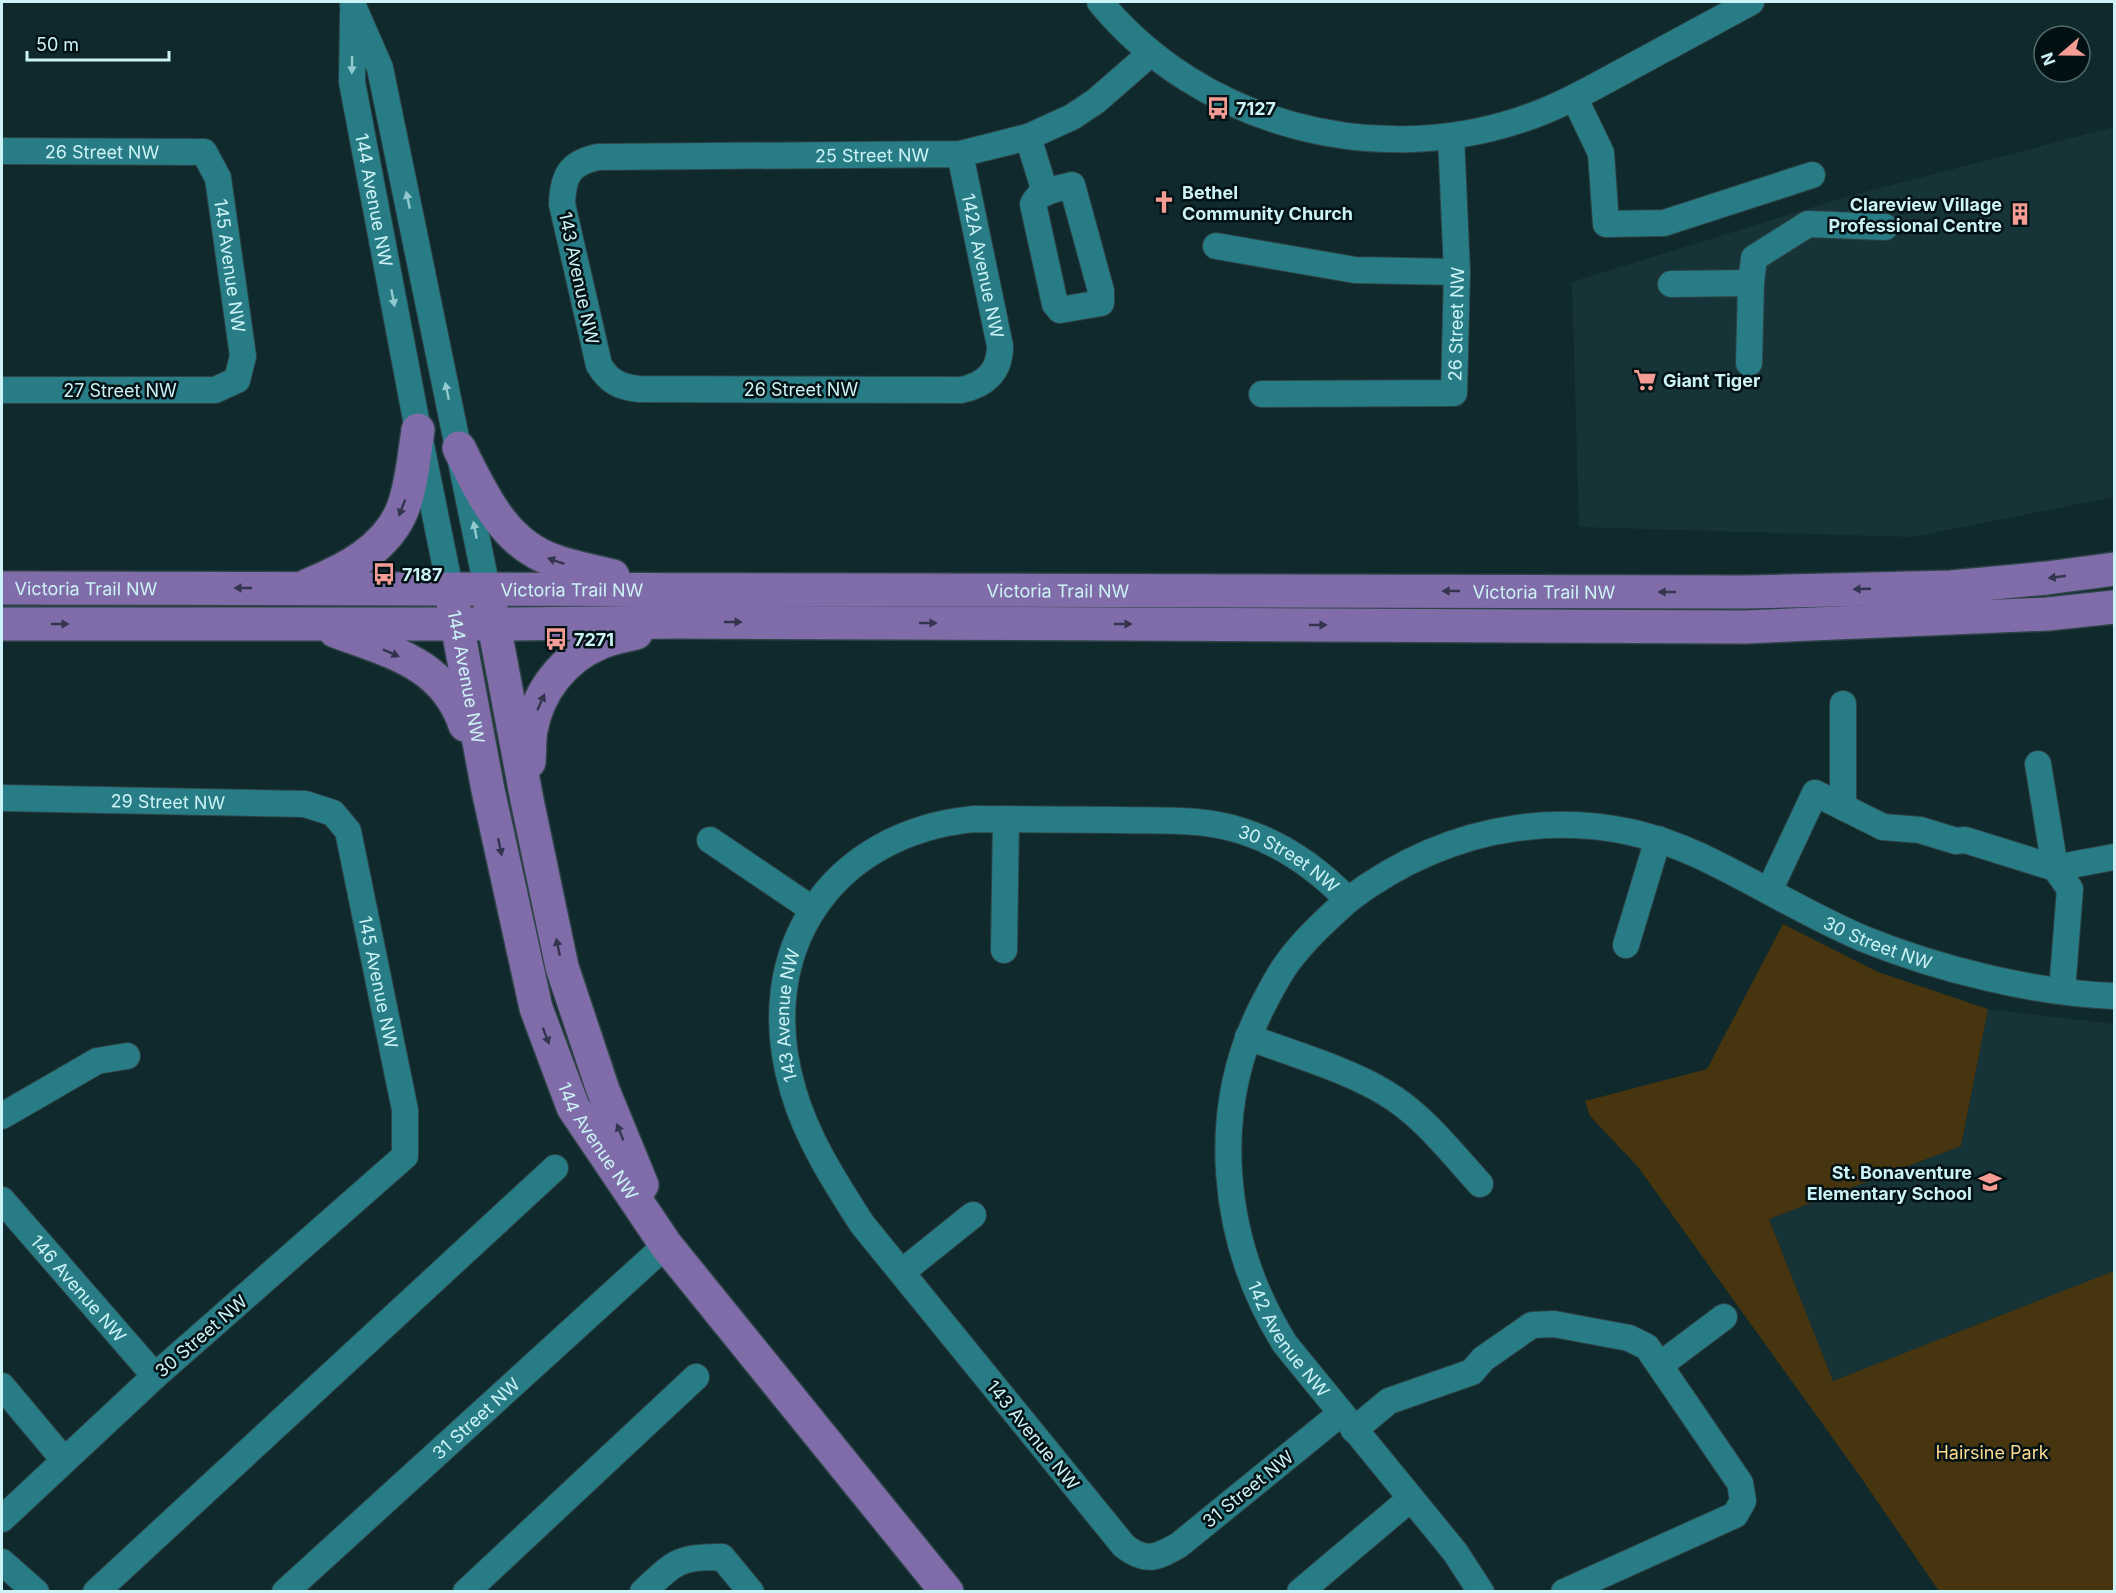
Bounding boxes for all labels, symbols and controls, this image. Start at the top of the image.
scale bar [27,24,170,62]
north arrow [2032,24,2092,84]
text: 50 m [36,34,79,55]
text: N [2036,50,2059,68]
one-way arrow [348,55,357,74]
bus stop icon: 7127 [1205,95,1231,121]
place label: 7127 [1236,98,1276,119]
street label: 144 Avenue NW [351,131,397,269]
street label: 26 Street NW [45,141,160,162]
street label: 25 Street NW [815,144,930,166]
place label: Bethel Community Church [1182,182,1353,224]
church icon: Bethel Community Church [1151,189,1177,215]
one-way arrow [402,190,412,209]
street label: 142A Avenue NW [958,191,1009,340]
place label: Clareview Village Professional Centre [1829,194,2002,236]
street label: 145 Avenue NW [211,197,250,334]
building icon: Clareview Village Professional Centre [2007,201,2033,227]
street label: 143 Avenue NW [555,210,603,346]
street label: 26 Street NW [1444,266,1468,381]
one-way arrow [389,289,398,308]
supermarket icon: Giant Tiger [1632,367,1658,393]
place label: Giant Tiger [1663,370,1760,391]
street label: 26 Street NW [744,379,858,400]
street label: 27 Street NW [63,380,177,401]
one-way arrow [442,381,451,400]
one-way arrow [397,499,407,517]
one-way arrow [470,521,480,540]
one-way arrow [547,555,565,565]
bus stop icon: 7187 [371,561,397,587]
place label: 7187 [402,564,442,585]
one-way arrow [2047,572,2066,581]
street label: Victoria Trail NW [15,578,158,599]
street label: Victoria Trail NW [501,579,644,600]
street label: Victoria Trail NW [987,580,1130,601]
street label: Victoria Trail NW [1473,581,1616,602]
one-way arrow [234,583,253,593]
one-way arrow [1853,585,1872,594]
one-way arrow [1442,587,1461,596]
one-way arrow [1658,587,1677,597]
street label: 144 Avenue NW [444,608,490,745]
one-way arrow [724,617,743,627]
one-way arrow [919,618,938,628]
one-way arrow [50,619,69,629]
one-way arrow [1114,619,1133,629]
one-way arrow [1309,620,1328,630]
bus stop icon: 7271 [543,626,569,652]
place label: 7271 [574,629,614,650]
one-way arrow [383,648,401,658]
one-way arrow [537,693,546,710]
street label: 29 Street NW [111,790,226,813]
street label: 30 Street NW [1236,820,1344,897]
one-way arrow [496,838,505,857]
street label: 30 Street NW [1820,911,1935,973]
street label: 145 Avenue NW [355,914,403,1050]
one-way arrow [553,938,562,957]
street label: 143 Avenue NW [772,946,804,1084]
one-way arrow [542,1027,551,1045]
street label: 144 Avenue NW [554,1079,643,1204]
one-way arrow [615,1123,624,1141]
place label: St. Bonaventure Elementary School [1807,1162,1972,1204]
school or university icon: St. Bonaventure Elementary School [1977,1169,2003,1195]
street label: 146 Avenue NW [27,1231,131,1346]
street label: 142 Avenue NW [1244,1278,1334,1401]
street label: 30 Street NW [151,1290,251,1382]
street label: 31 Street NW [428,1373,524,1463]
street label: 143 Avenue NW [982,1376,1084,1494]
park label: Hairsine Park [1935,1442,2049,1463]
street label: 31 Street NW [1198,1446,1298,1532]

